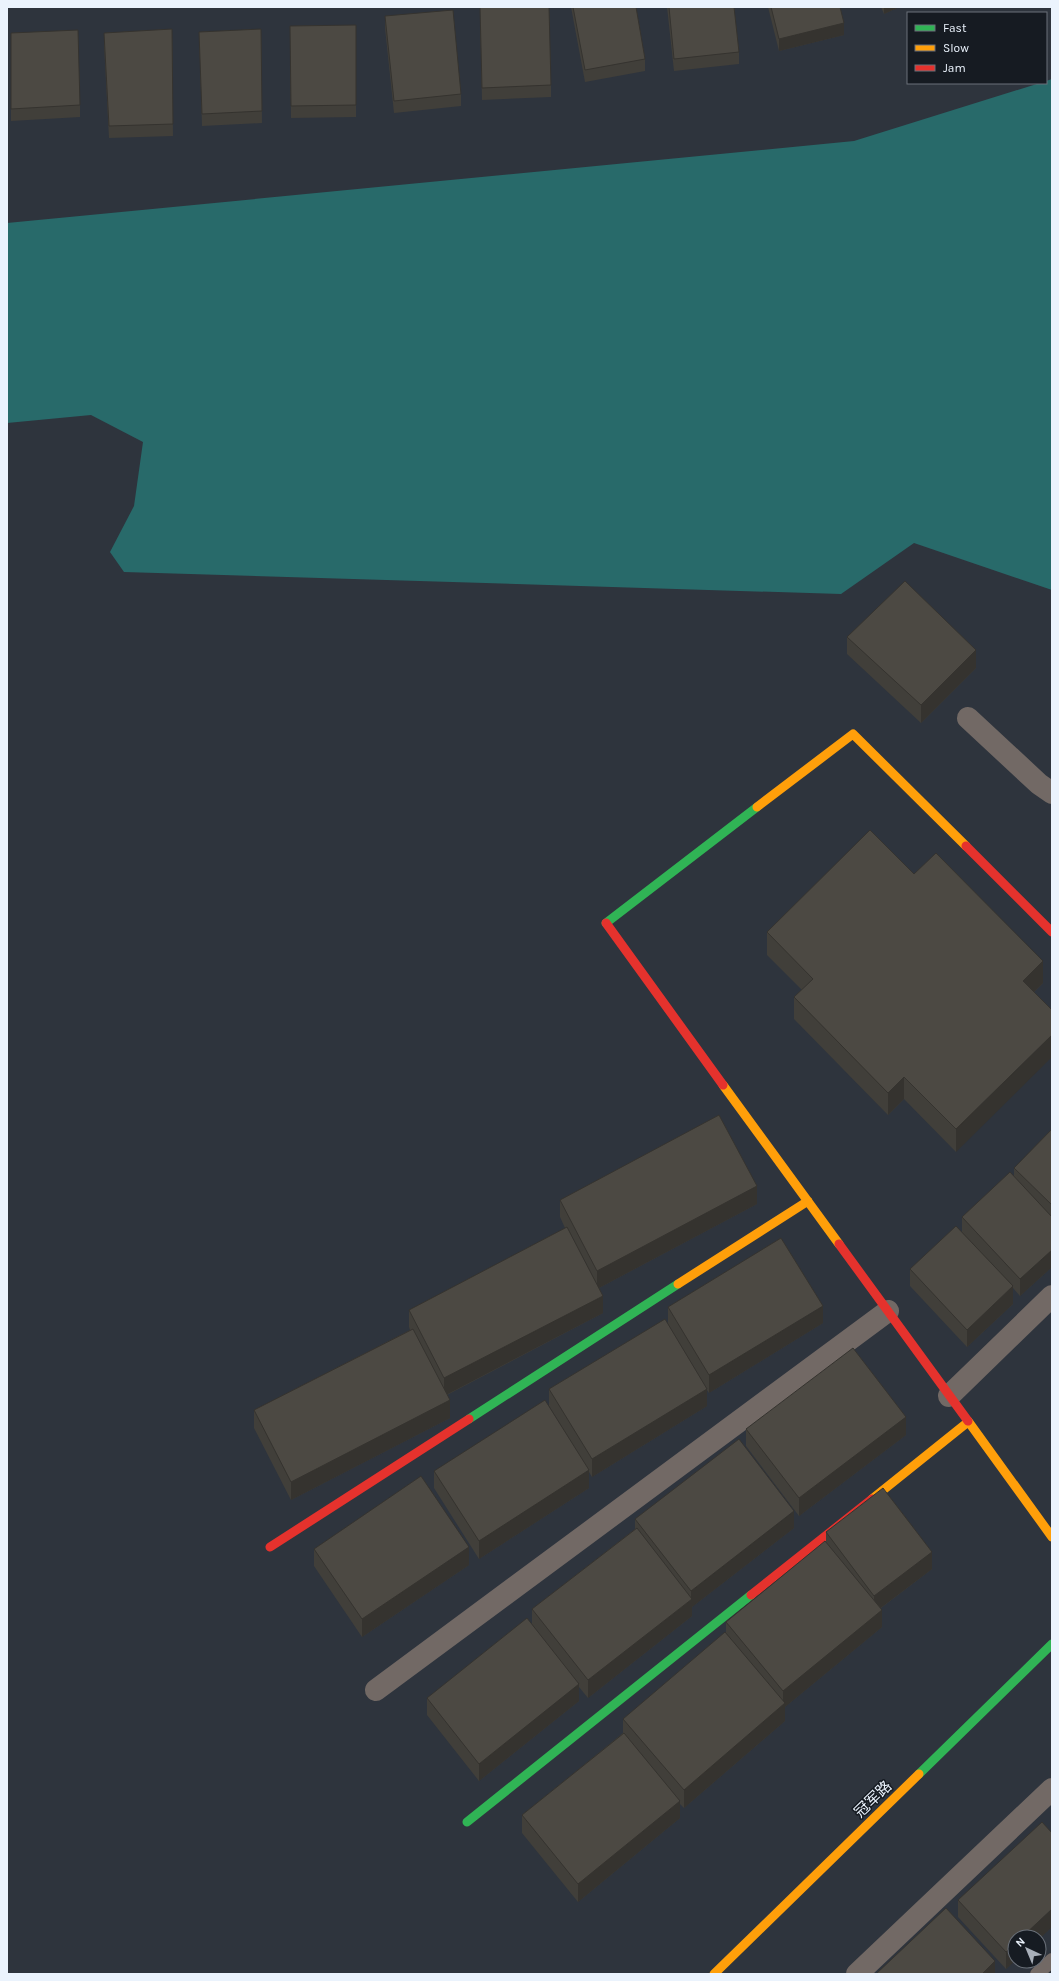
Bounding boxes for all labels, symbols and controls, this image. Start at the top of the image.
legend [907,12,1047,84]
text: Fast [943,21,967,35]
text: Slow [943,41,969,55]
text: Jam [943,61,966,75]
street label: 冠军路 [851,1777,895,1821]
north arrow [1007,1929,1047,1969]
text: N [1013,1935,1028,1950]

